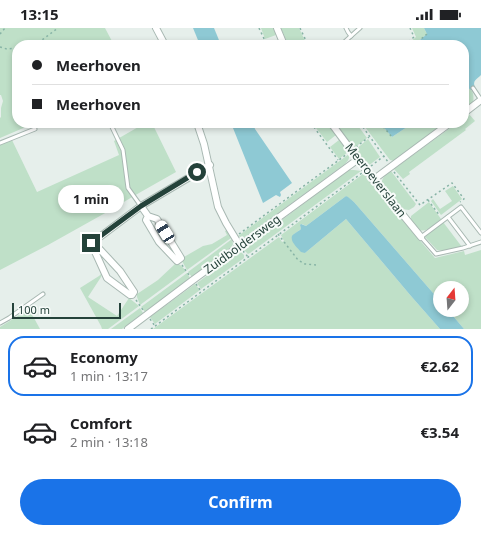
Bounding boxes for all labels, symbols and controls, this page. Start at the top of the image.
text: 13:15 [20,4,59,24]
text: Meerhoven [56,55,141,75]
text: Meerhoven [56,94,141,114]
street label: Meeroeverslaan [341,139,411,221]
route start [188,163,206,181]
callout: 1 min [58,185,124,213]
text: 1 min [73,190,109,208]
street label: Zuidboldersweg [200,210,284,278]
car [154,219,176,245]
route end [82,234,100,252]
north arrow [433,281,469,317]
map controls [433,281,469,317]
scale bar [12,301,121,320]
text: 100 m [18,302,50,317]
text: Economy [70,347,138,367]
icon: car [22,348,58,384]
text: €2.62 [420,356,459,376]
text: 1 min · 13:17 [70,367,148,385]
text: Comfort [70,413,132,433]
icon: car [22,414,58,450]
text: €3.54 [420,422,459,442]
text: 2 min · 13:18 [70,433,148,451]
button: Confirm [20,479,461,525]

